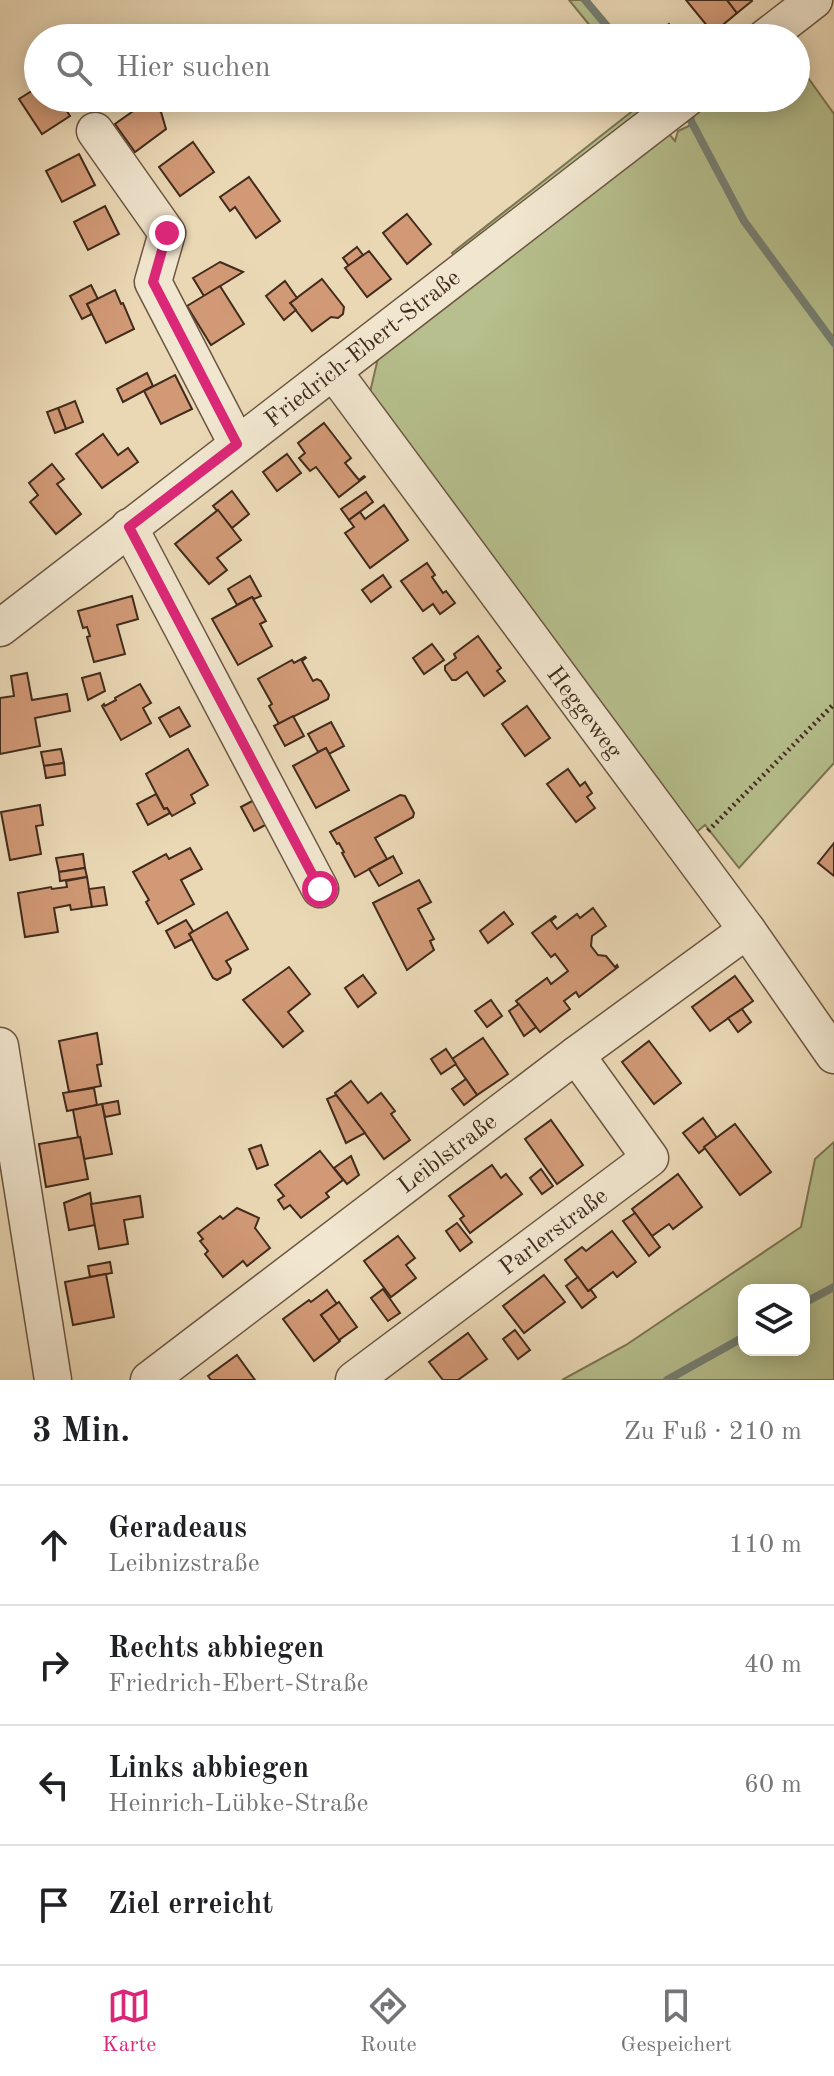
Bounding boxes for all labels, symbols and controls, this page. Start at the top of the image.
search box [24,24,810,112]
icon: search [52,46,96,90]
text: Hier suchen [116,53,271,83]
route end [149,215,185,251]
street label: Friedrich-Ebert-Straße [261,266,465,433]
street label: Heggeweg [541,663,626,764]
route start [302,871,338,907]
street label: Leiblstraße [394,1110,502,1199]
street label: Parlerstraße [496,1184,613,1281]
map controls [738,1284,810,1356]
button: layers [738,1284,810,1356]
text: 3 Min. [32,1415,130,1449]
text: Zu Fuß · 210 m [624,1419,802,1445]
text: Geradeaus [108,1514,247,1544]
icon: ahead [32,1523,76,1567]
text: 110 m [729,1532,802,1558]
text: Leibnizstraße [108,1551,260,1577]
text: Rechts abbiegen [108,1634,325,1664]
icon: right [32,1643,76,1687]
text: 40 m [744,1652,802,1678]
text: Friedrich-Ebert-Straße [108,1671,369,1697]
text: Links abbiegen [108,1754,309,1784]
icon: left [32,1763,76,1807]
text: 60 m [744,1772,802,1798]
text: Heinrich-Lübke-Straße [108,1791,368,1817]
icon: arrive [32,1883,76,1927]
text: Ziel erreicht [108,1890,273,1920]
tab: Karte [102,1984,156,2059]
tab: Route [360,1984,417,2059]
tab: Gespeichert [621,1984,732,2059]

